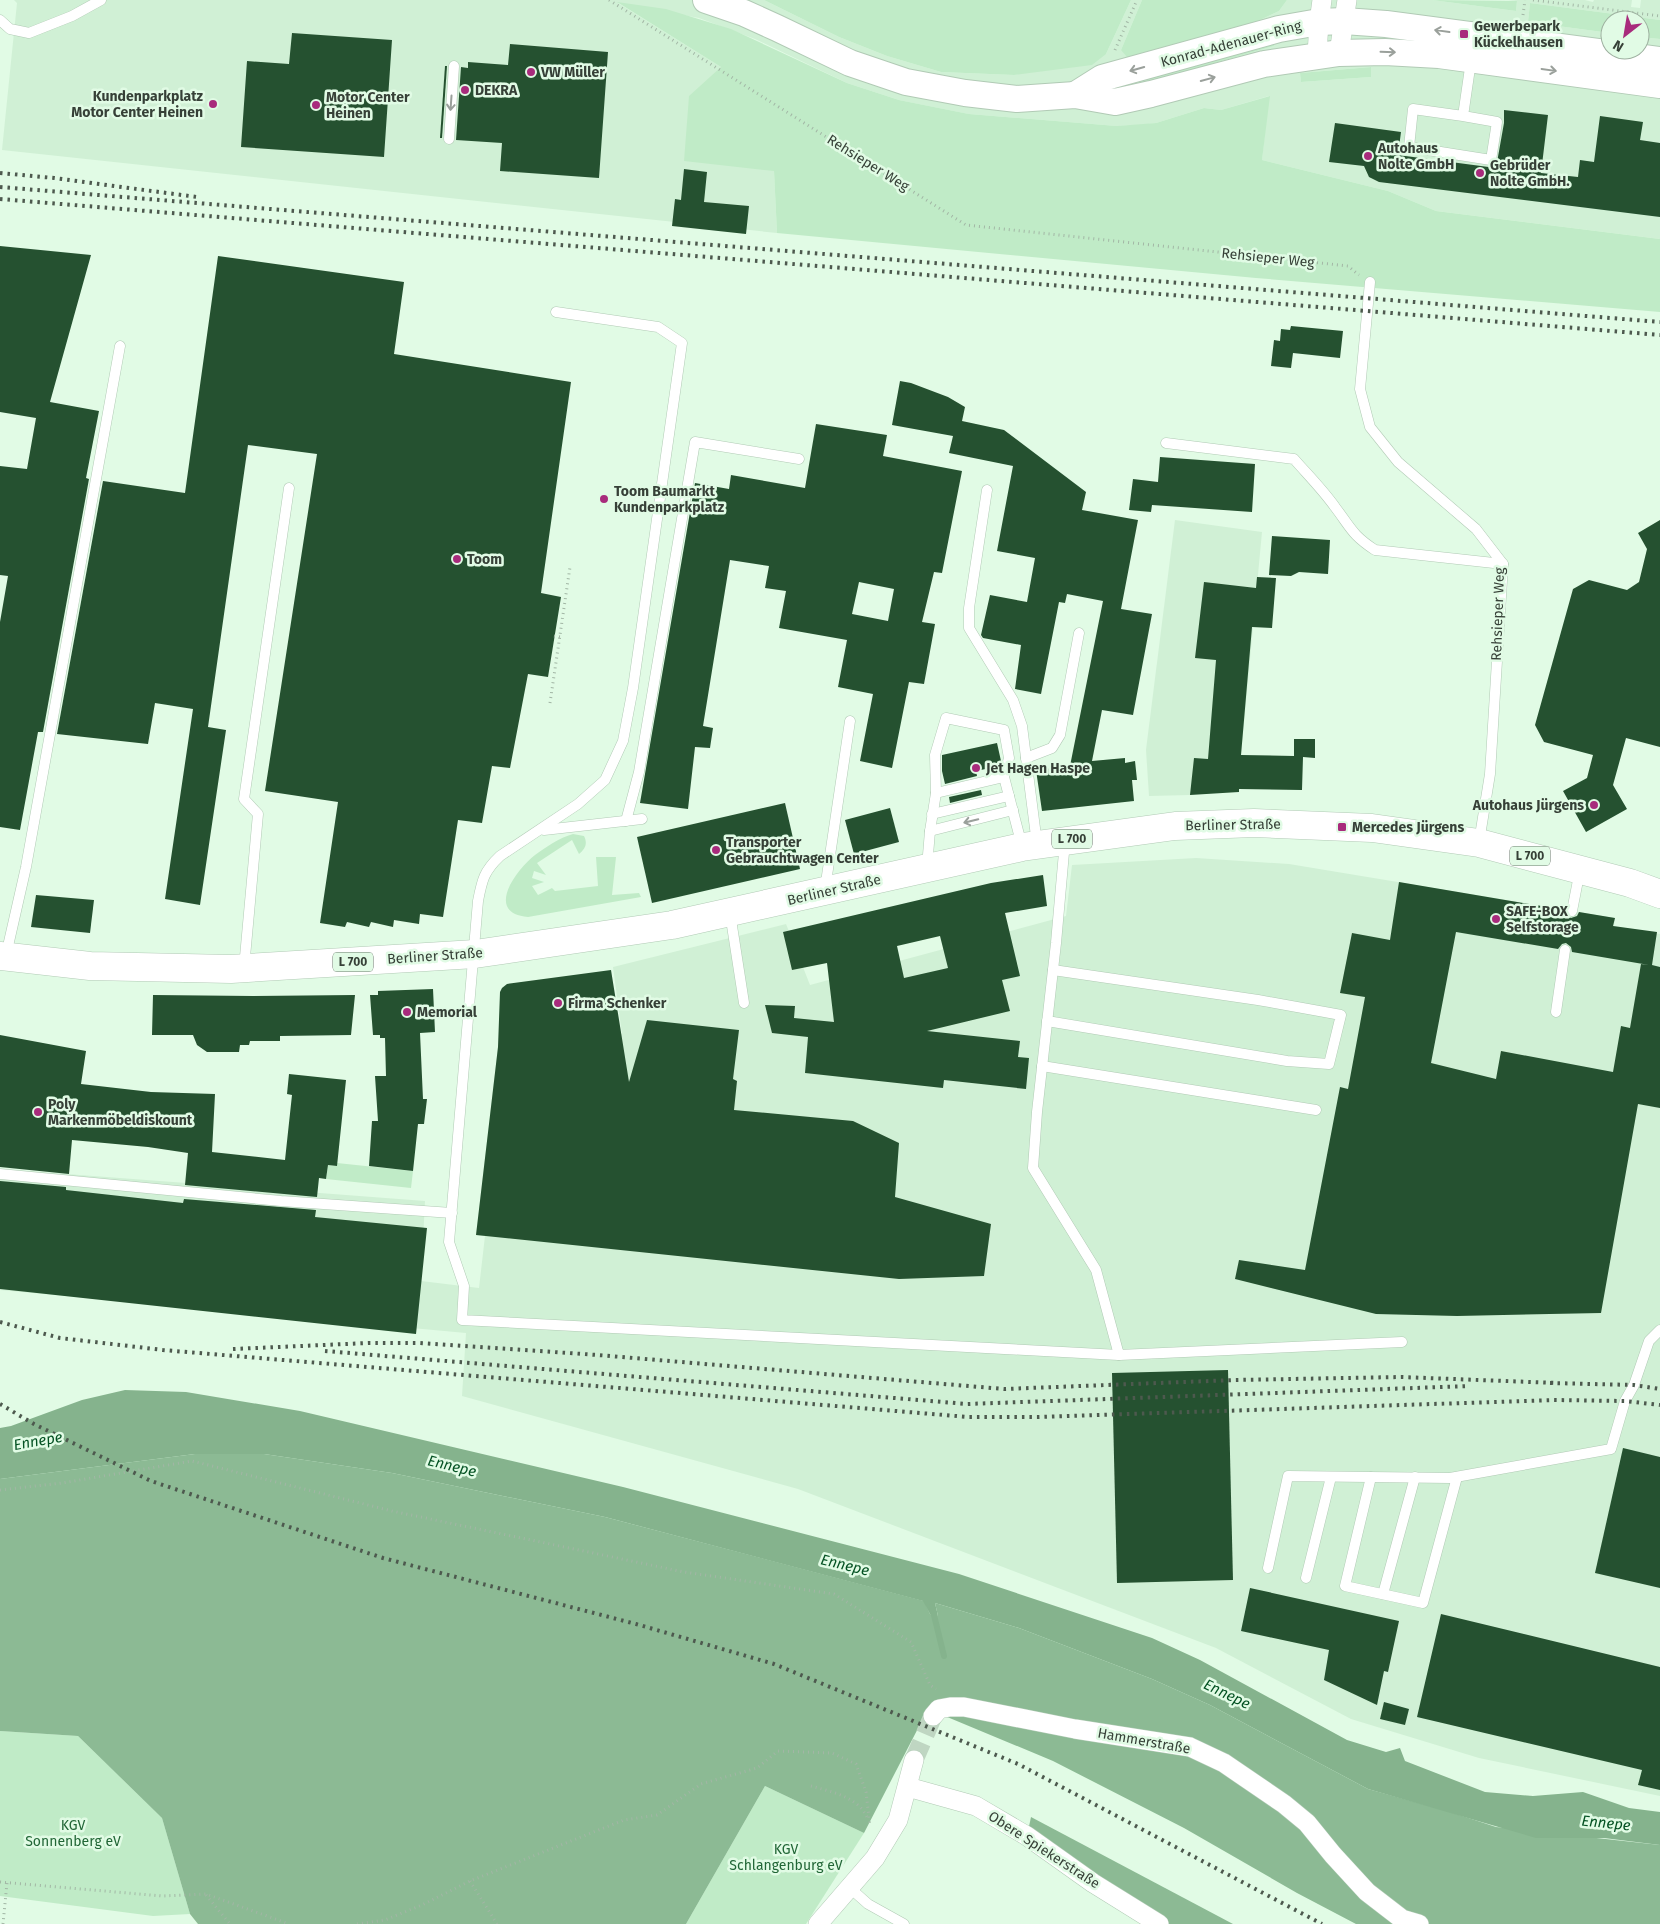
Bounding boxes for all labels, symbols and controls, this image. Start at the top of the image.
north arrow [1600,10,1650,60]
street label: Konrad-Adenauer-Ring [1159,17,1304,71]
place label: Gewerbepark Kückelhausen [1474,18,1563,51]
one-way arrow [1434,26,1450,36]
marker: Gewerbepark Kückelhausen [1458,28,1470,40]
text: N [1610,36,1627,55]
one-way arrow [1380,48,1396,57]
place label: VW Müller [540,64,605,81]
one-way arrow [1129,65,1145,75]
one-way arrow [1541,65,1557,75]
marker: VW Müller [525,66,537,78]
one-way arrow [1200,74,1216,83]
place label: DEKRA [475,82,518,99]
marker: DEKRA [459,84,471,96]
place label: Kundenparkplatz Motor Center Heinen [71,88,204,121]
place label: Motor Center Heinen [326,89,410,122]
one-way arrow [447,95,456,111]
marker: Kundenparkplatz Motor Center Heinen [207,98,219,110]
marker: Motor Center Heinen [310,99,322,111]
street label: Rehsieper Weg [824,131,913,195]
place label: Autohaus Nolte GmbH [1377,140,1454,173]
marker: Autohaus Nolte GmbH [1362,150,1374,162]
place label: Gebrüder Nolte GmbH. [1490,157,1570,190]
marker: Gebrüder Nolte GmbH. [1474,167,1486,179]
street label: Rehsieper Weg [1221,245,1316,271]
place label: Toom Baumarkt Kundenparkplatz [614,483,725,516]
marker: Toom Baumarkt Kundenparkplatz [598,493,610,505]
place label: Toom [467,551,502,568]
marker: Toom [451,553,463,565]
street label: Rehsieper Weg [1488,566,1508,661]
place label: Jet Hagen Haspe [985,760,1090,777]
marker: Jet Hagen Haspe [970,762,982,774]
place label: Autohaus Jürgens [1472,797,1584,814]
marker: Autohaus Jürgens [1588,799,1600,811]
one-way arrow [964,816,980,826]
street label: Berliner Straße [1185,816,1281,834]
place label: Mercedes Jürgens [1352,819,1464,836]
marker: Mercedes Jürgens [1336,821,1348,833]
road number: L 700 [1052,830,1092,849]
place label: Transporter Gebrauchtwagen Center [726,834,879,867]
marker: Transporter Gebrauchtwagen Center [710,844,722,856]
road number: L 700 [1510,846,1550,866]
street label: Berliner Straße [785,871,883,909]
place label: SAFE-BOX Selfstorage [1506,903,1579,936]
marker: SAFE-BOX Selfstorage [1490,913,1502,925]
street label: Berliner Straße [387,944,483,968]
road number: L 700 [333,952,373,972]
place label: Firma Schenker [568,995,667,1012]
marker: Firma Schenker [552,997,564,1009]
place label: Memorial [417,1004,478,1021]
marker: Memorial [401,1006,413,1018]
place label: Poly Markenmöbeldiskount [48,1096,193,1129]
marker: Poly Markenmöbeldiskount [32,1106,44,1118]
water label: Ennepe [12,1428,64,1454]
water label: Ennepe [426,1451,478,1481]
water label: Ennepe [819,1550,871,1580]
water label: Ennepe [1201,1675,1253,1713]
street label: Hammerstraße [1096,1724,1192,1758]
street label: Obere Spiekerstraße [985,1808,1103,1892]
water label: Ennepe [1580,1811,1632,1835]
park label: KGV Sonnenberg eV [25,1817,121,1850]
park label: KGV Schlangenburg eV [729,1841,843,1874]

